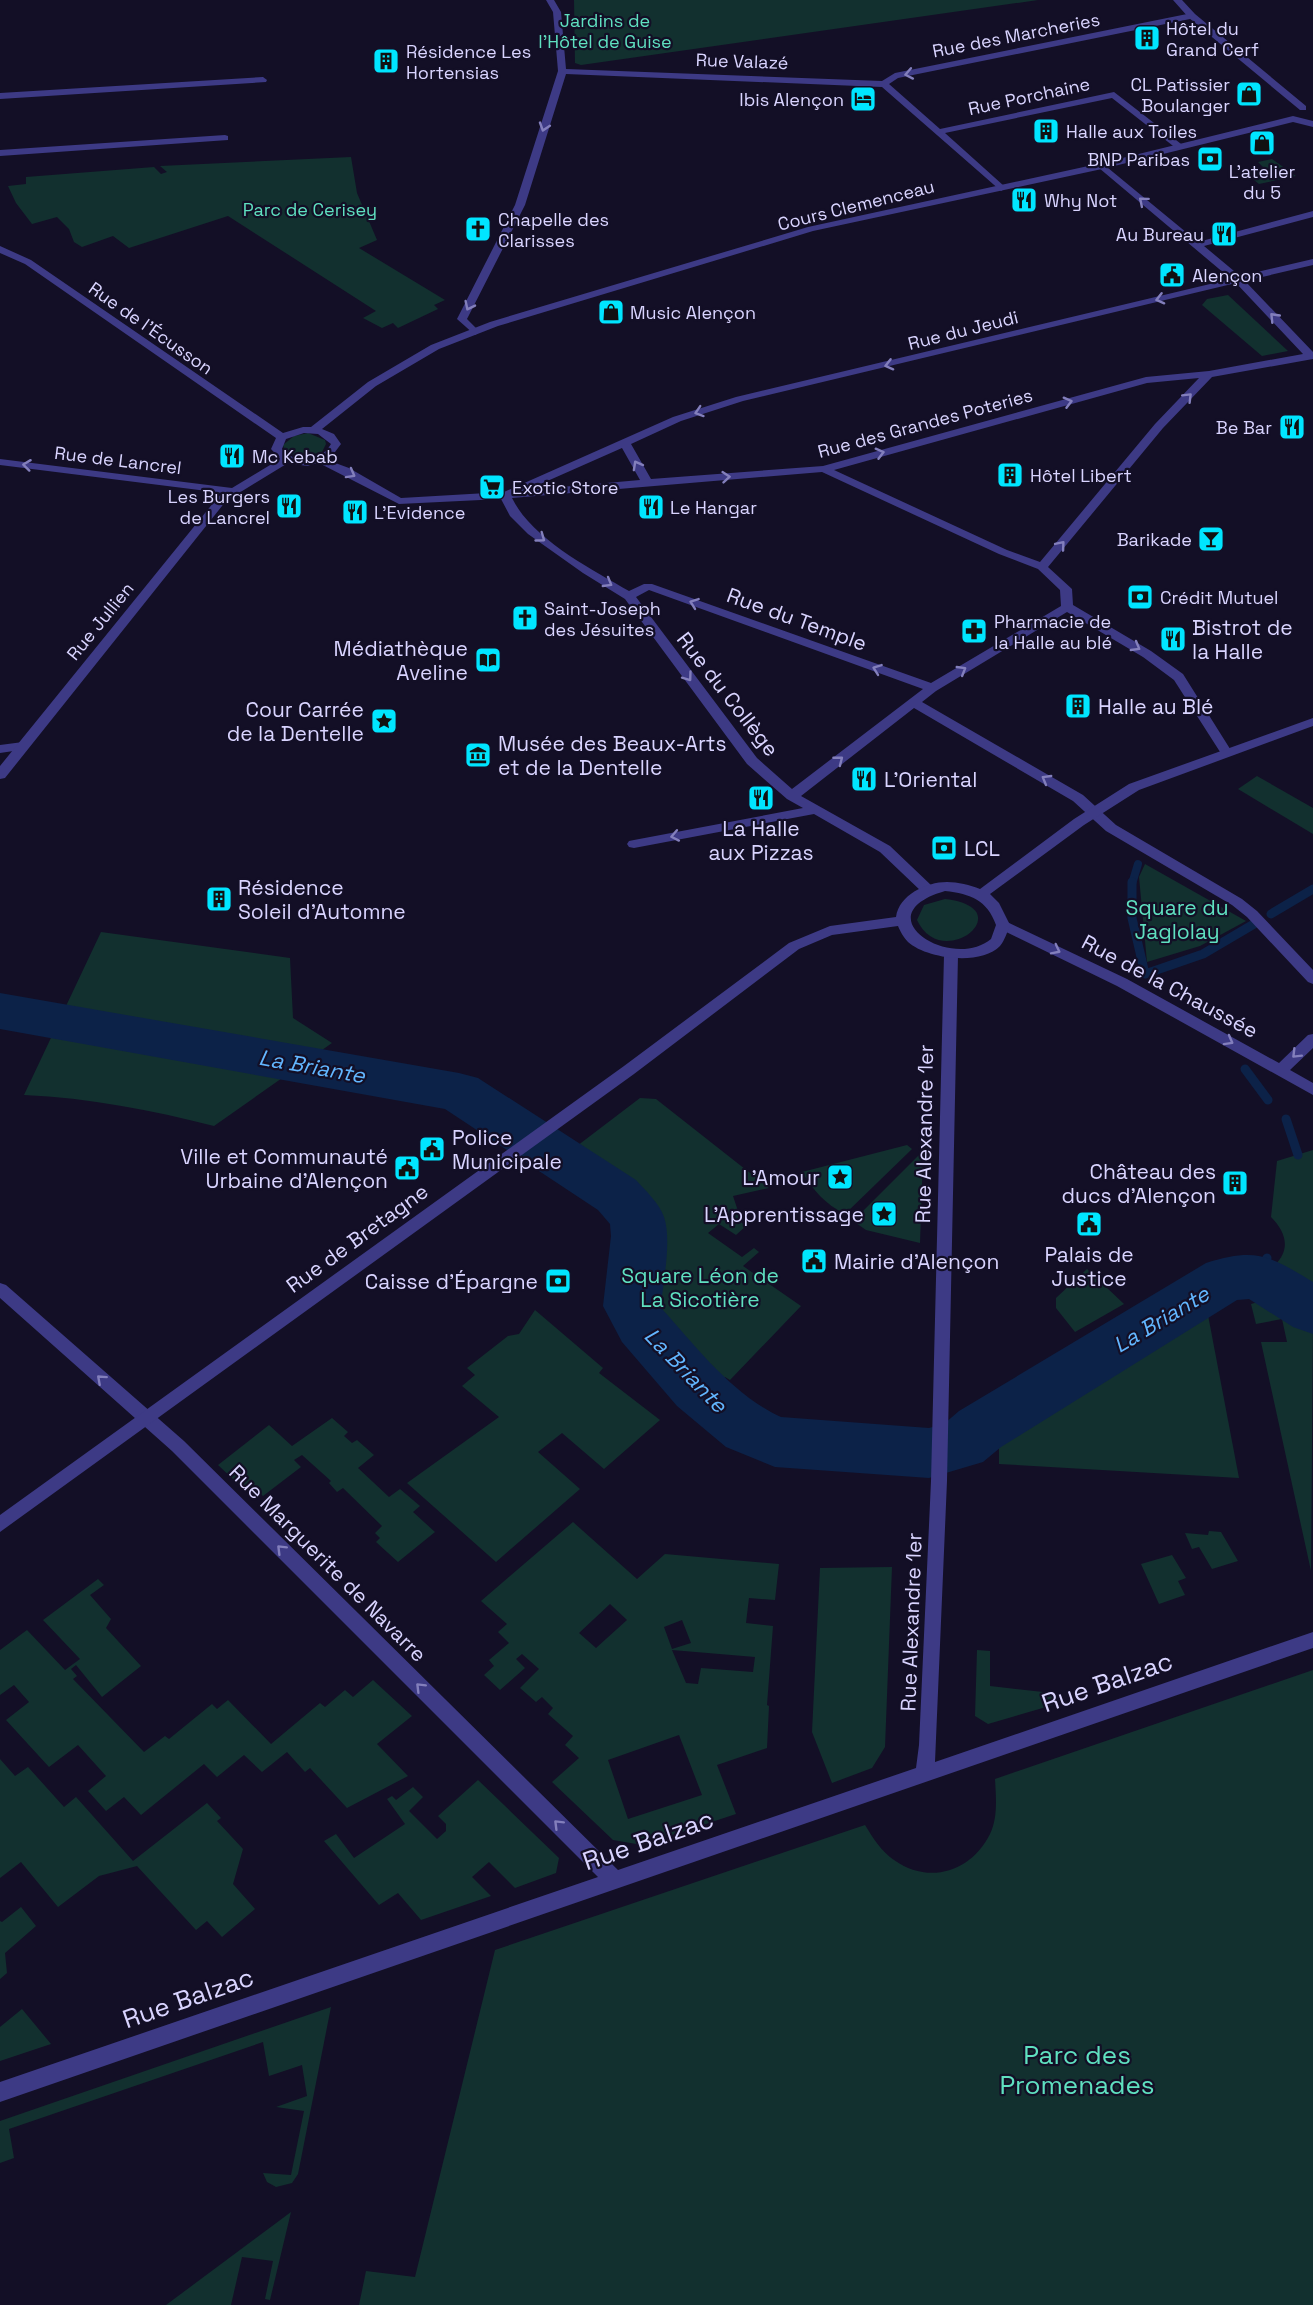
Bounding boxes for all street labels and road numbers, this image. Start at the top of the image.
street label: Rue des Marcheries [930,7,1102,63]
street label: Rue Valazé [695,48,789,74]
street label: Rue Porchaine [966,72,1092,120]
street label: Cours Clemenceau [775,174,937,236]
street label: Rue de l'Écusson [84,277,218,379]
street label: Rue du Jeudi [906,305,1020,355]
street label: Rue des Grandes Poteries [815,383,1035,463]
street label: Rue de Lancrel [53,441,183,479]
street label: Rue Jullien [62,577,138,665]
street label: Rue du Temple [723,581,871,657]
street label: Rue du Collège [671,626,785,762]
street label: Rue de la Chaussée [1077,928,1263,1044]
street label: Rue Alexandre 1er [909,1044,939,1224]
street label: Rue de Bretagne [281,1177,433,1299]
street label: Rue Marguerite de Navarre [224,1459,432,1667]
street label: Rue Alexandre 1er [894,1532,928,1712]
street label: Rue Balzac [1037,1644,1177,1720]
street label: Rue Balzac [578,1802,718,1878]
street label: Rue Balzac [118,1960,258,2036]

